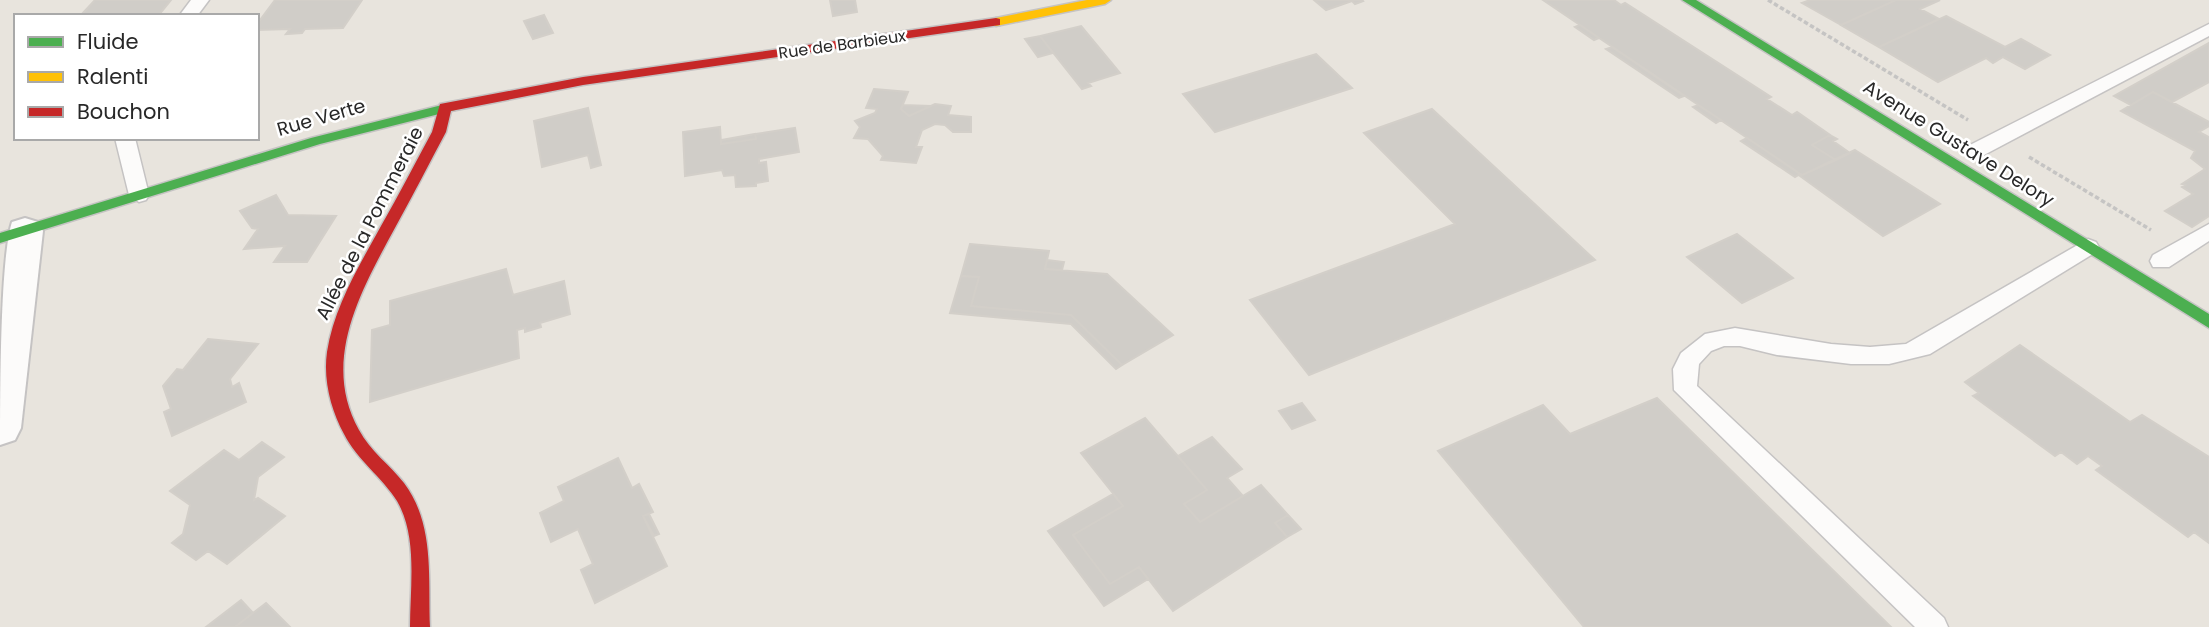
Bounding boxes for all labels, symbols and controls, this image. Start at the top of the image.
legend [14,14,259,140]
street label: Rue de Barbieux [777,24,908,65]
text: Fluide [77,27,139,56]
text: Ralenti [77,62,148,91]
street label: Avenue Gustave Delory [1858,74,2060,213]
street label: Rue Verte [274,92,369,143]
text: Bouchon [77,97,170,126]
street label: Allée de la Pommeraie [309,122,430,324]

